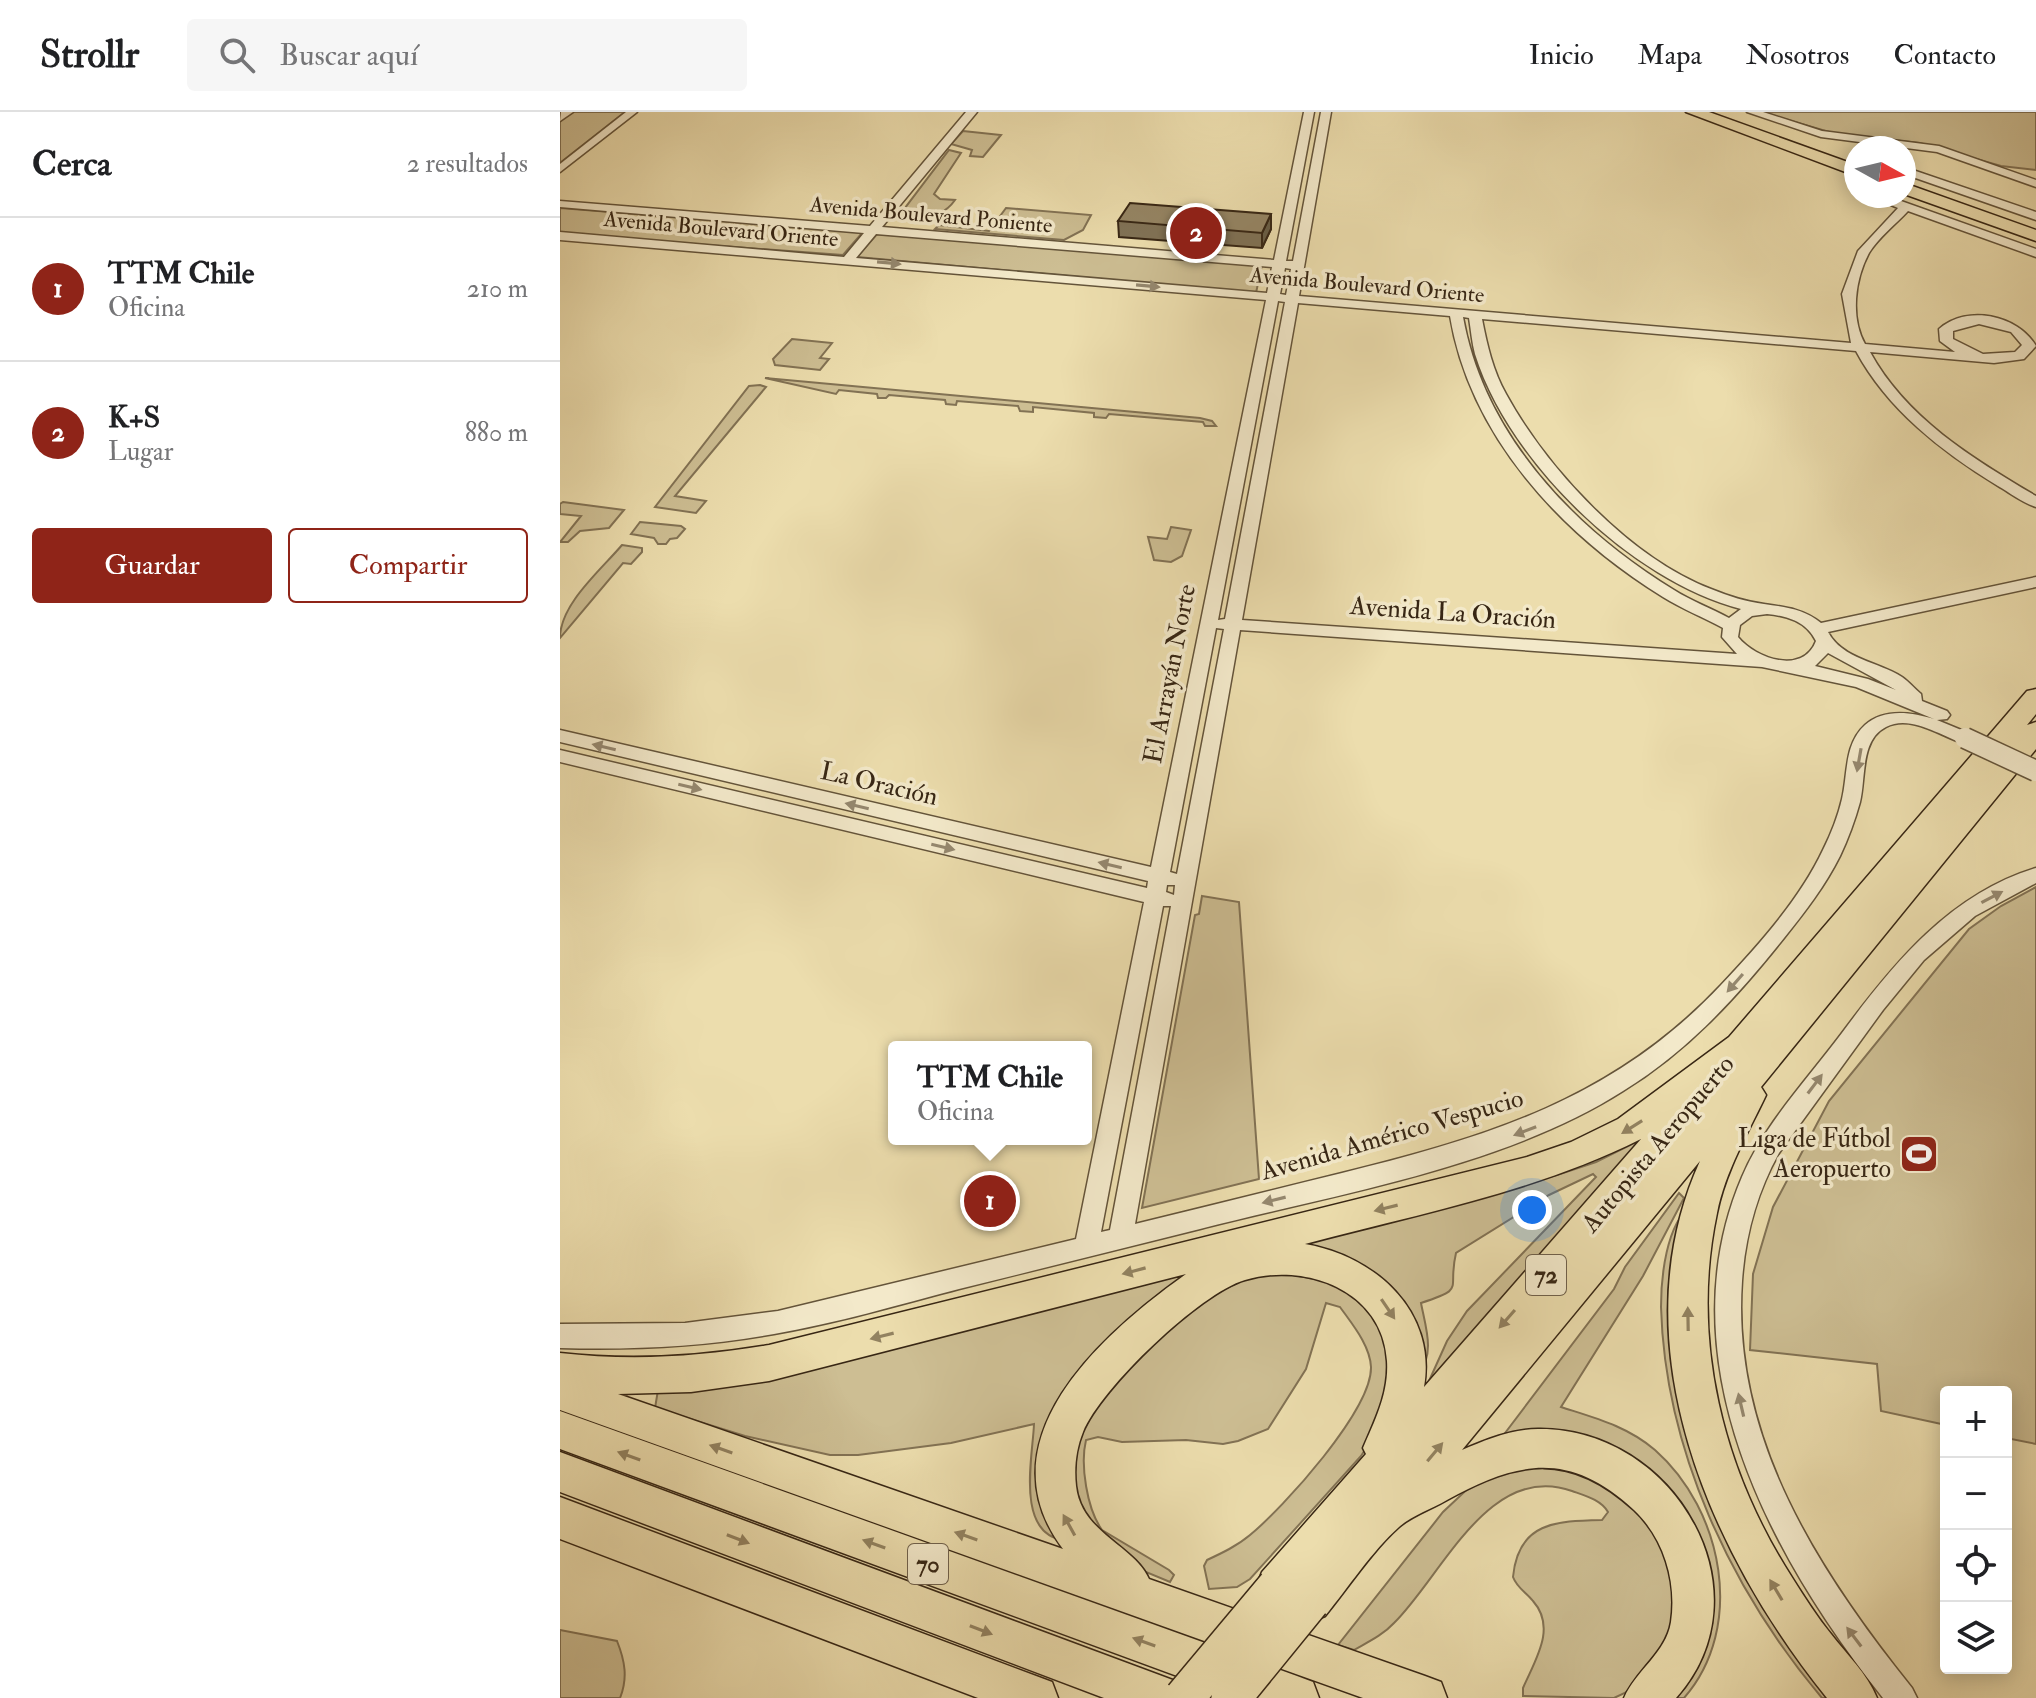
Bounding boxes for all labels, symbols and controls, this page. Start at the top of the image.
search box [187,19,747,91]
text: Strollr [40,31,139,79]
icon: search [215,33,259,77]
text: Buscar aquí [279,37,418,74]
text: Inicio [1529,38,1594,73]
text: Mapa [1638,38,1702,73]
text: Nosotros [1746,38,1849,73]
text: Contacto [1893,38,1996,73]
north arrow [1844,136,1916,208]
text: Cerca [32,143,111,186]
text: 2 resultados [407,148,528,180]
street label: Avenida Boulevard Poniente [808,190,1053,240]
pin: 2 [1170,203,1222,263]
street label: Avenida Boulevard Oriente [602,205,839,253]
text: TTM Chile [108,255,254,292]
one-way arrow [877,257,902,270]
street label: Avenida Boulevard Oriente [1248,261,1485,309]
text: 1 [53,273,63,305]
text: 210 m [467,273,528,305]
one-way arrow [1136,280,1161,293]
text: Oficina [108,292,185,324]
text: K+S [108,399,160,436]
text: 2 [51,417,65,449]
text: 880 m [465,417,528,449]
text: Lugar [108,436,173,468]
button: Guardar [32,528,272,603]
button: Compartir [288,528,528,603]
street label: El Arrayán Norte [1137,581,1203,767]
street label: Avenida La Oración [1348,590,1557,636]
one-way arrow [591,740,616,752]
one-way arrow [1852,747,1864,772]
street label: La Oración [817,755,941,813]
one-way arrow [678,781,703,793]
one-way arrow [845,799,870,812]
one-way arrow [931,841,956,854]
one-way arrow [1098,858,1123,871]
one-way arrow [1981,890,2003,904]
one-way arrow [1727,973,1744,993]
popup [888,1041,1092,1145]
street label: Autopista Aeropuerto [1574,1049,1742,1241]
text: TTM Chile [917,1059,1063,1096]
one-way arrow [1807,1074,1823,1095]
street label: Avenida Américo Vespucio [1256,1082,1527,1189]
text: Oficina [917,1096,994,1128]
one-way arrow [1621,1119,1642,1134]
place label: Liga de Fútbol Aeropuerto [1738,1123,1891,1186]
one-way arrow [1513,1125,1537,1138]
sports icon: Liga de Fútbol Aeropuerto [1898,1133,1940,1175]
pin: 1 [964,1171,1016,1231]
your location [1512,1190,1552,1230]
one-way arrow [1262,1194,1287,1206]
one-way arrow [1373,1202,1398,1214]
road number: 72 [1526,1255,1566,1295]
one-way arrow [1121,1265,1145,1278]
one-way arrow [1380,1298,1395,1319]
one-way arrow [1681,1306,1694,1332]
one-way arrow [1499,1309,1516,1329]
one-way arrow [869,1330,894,1342]
map controls [1940,1386,2012,1674]
button: + [1940,1386,2012,1458]
one-way arrow [1734,1392,1747,1417]
one-way arrow [709,1442,733,1455]
one-way arrow [1426,1442,1443,1462]
one-way arrow [617,1449,641,1461]
button: − [1940,1458,2012,1530]
one-way arrow [1063,1514,1077,1536]
one-way arrow [954,1529,978,1541]
button: locate [1940,1530,2012,1602]
one-way arrow [726,1533,750,1546]
one-way arrow [861,1537,885,1550]
road number: 70 [908,1544,948,1584]
one-way arrow [1770,1579,1784,1601]
button: layers [1940,1602,2012,1674]
one-way arrow [969,1624,993,1637]
one-way arrow [1846,1627,1862,1647]
one-way arrow [1132,1635,1156,1648]

